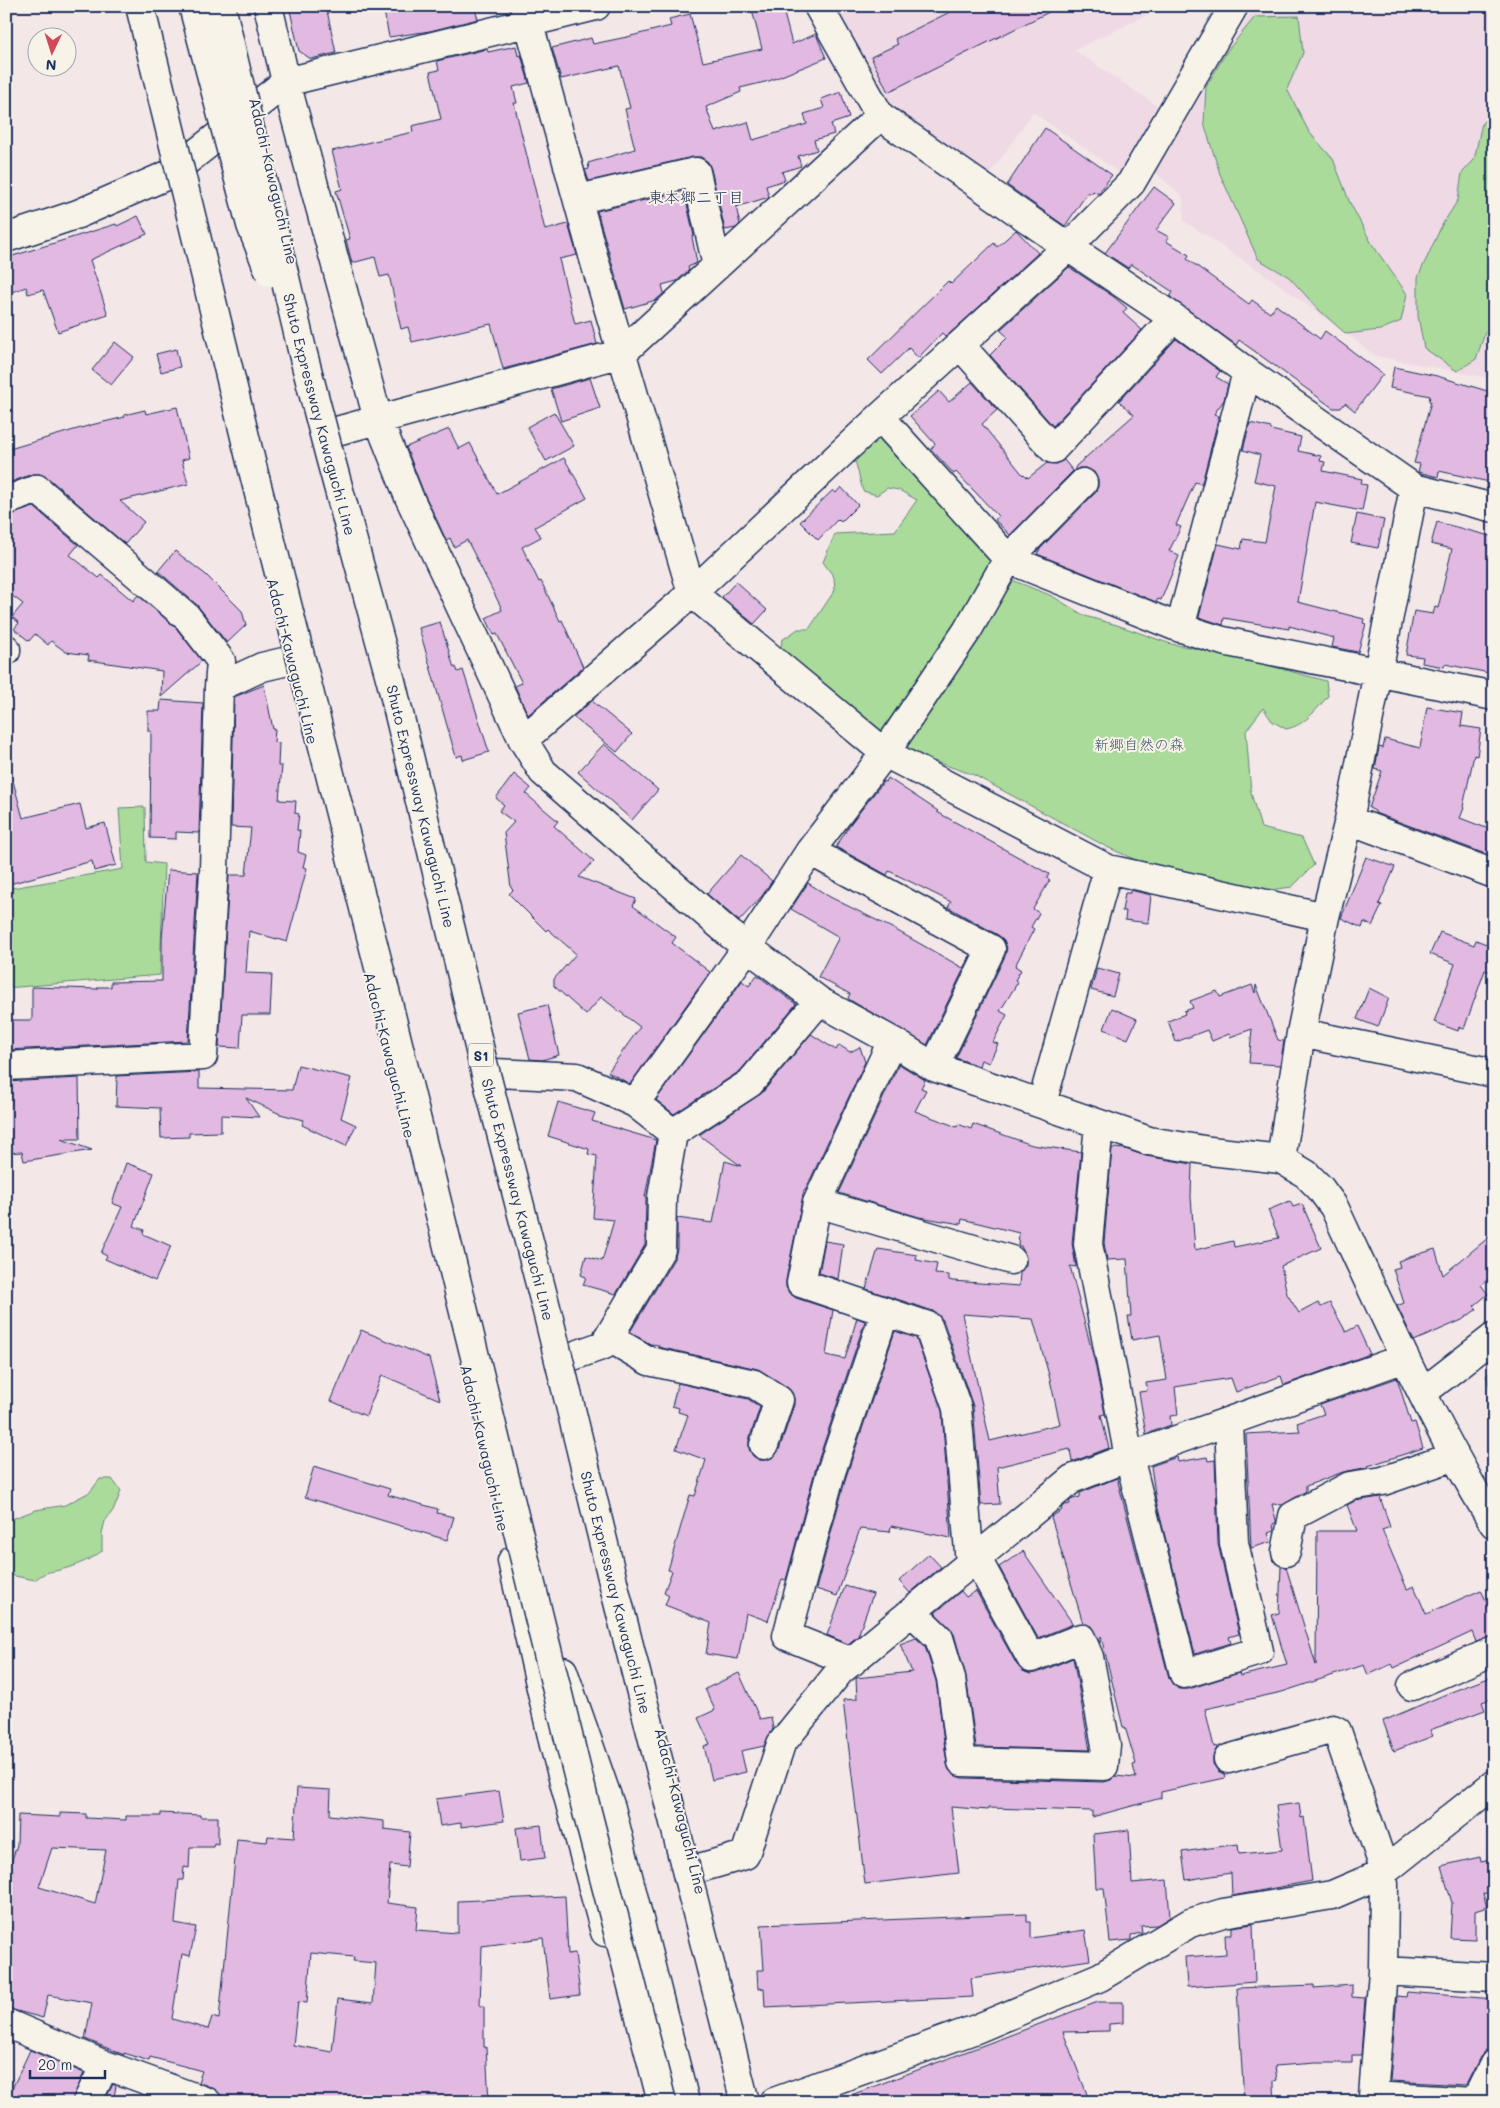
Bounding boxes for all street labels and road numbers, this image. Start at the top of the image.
street label: Adachi-Kawaguchi Line [245,96,303,266]
street label: Shuto Expressway Kawaguchi Line [279,291,361,537]
street label: Adachi-Kawaguchi Line [263,576,323,746]
street label: Shuto Expressway Kawaguchi Line [382,683,460,930]
street label: Adachi-Kawaguchi Line [360,970,420,1140]
road number: S1 [468,1044,494,1066]
street label: Shuto Expressway Kawaguchi Line [477,1076,559,1323]
street label: Adachi-Kawaguchi Line [456,1363,514,1533]
street label: Shuto Expressway Kawaguchi Line [576,1469,656,1716]
street label: Adachi-Kawaguchi Line [651,1726,711,1896]

